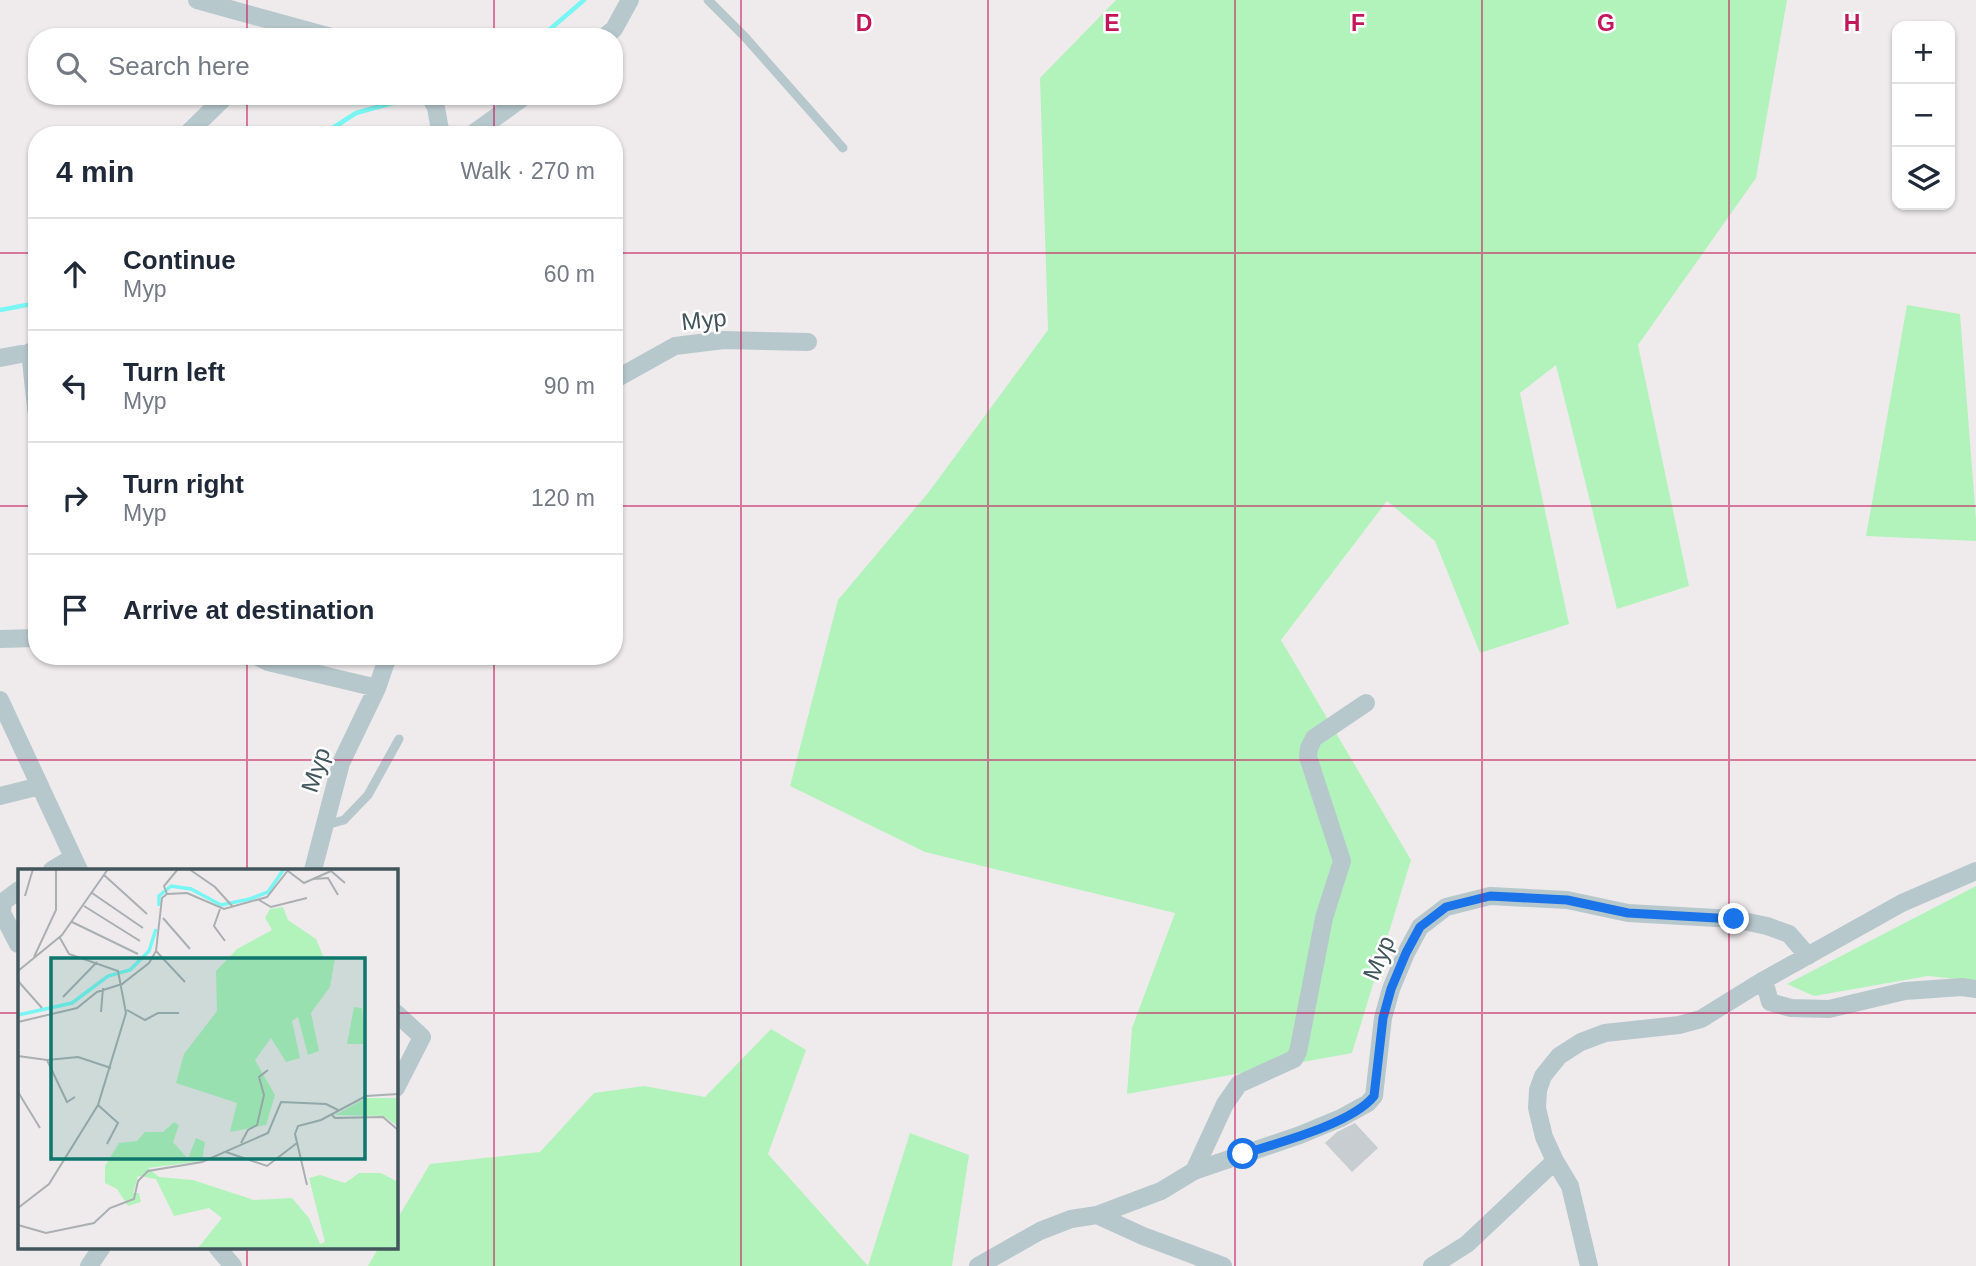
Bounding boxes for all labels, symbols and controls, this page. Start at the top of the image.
text: D [856,10,872,36]
text: E [1104,10,1120,36]
text: F [1351,10,1365,36]
text: G [1597,10,1615,36]
text: H [1844,10,1860,36]
map controls [1892,21,1955,210]
button: + [1892,21,1955,84]
search box [28,28,623,105]
icon: search [52,48,90,86]
text: Search here [108,51,250,81]
button: − [1892,84,1955,147]
button: layers [1892,147,1955,210]
text: 4 min [56,155,134,188]
text: Walk · 270 m [460,158,595,184]
text: Continue [123,245,236,275]
icon: ahead [56,255,94,293]
text: 60 m [544,261,595,287]
text: Мур [123,276,166,302]
street label: Мур [680,304,728,335]
text: Turn left [123,357,225,387]
icon: left [56,367,94,405]
text: 90 m [544,373,595,399]
text: Мур [123,388,166,414]
text: Turn right [123,469,244,499]
icon: right [56,479,94,517]
text: 120 m [531,485,595,511]
text: Мур [123,500,166,526]
icon: arrive [56,591,94,629]
text: Arrive at destination [123,595,374,625]
street label: Мур [296,744,335,796]
inset map [18,869,397,1248]
route end [1718,903,1749,934]
street label: Мур [1357,932,1400,984]
route start [1227,1138,1258,1169]

